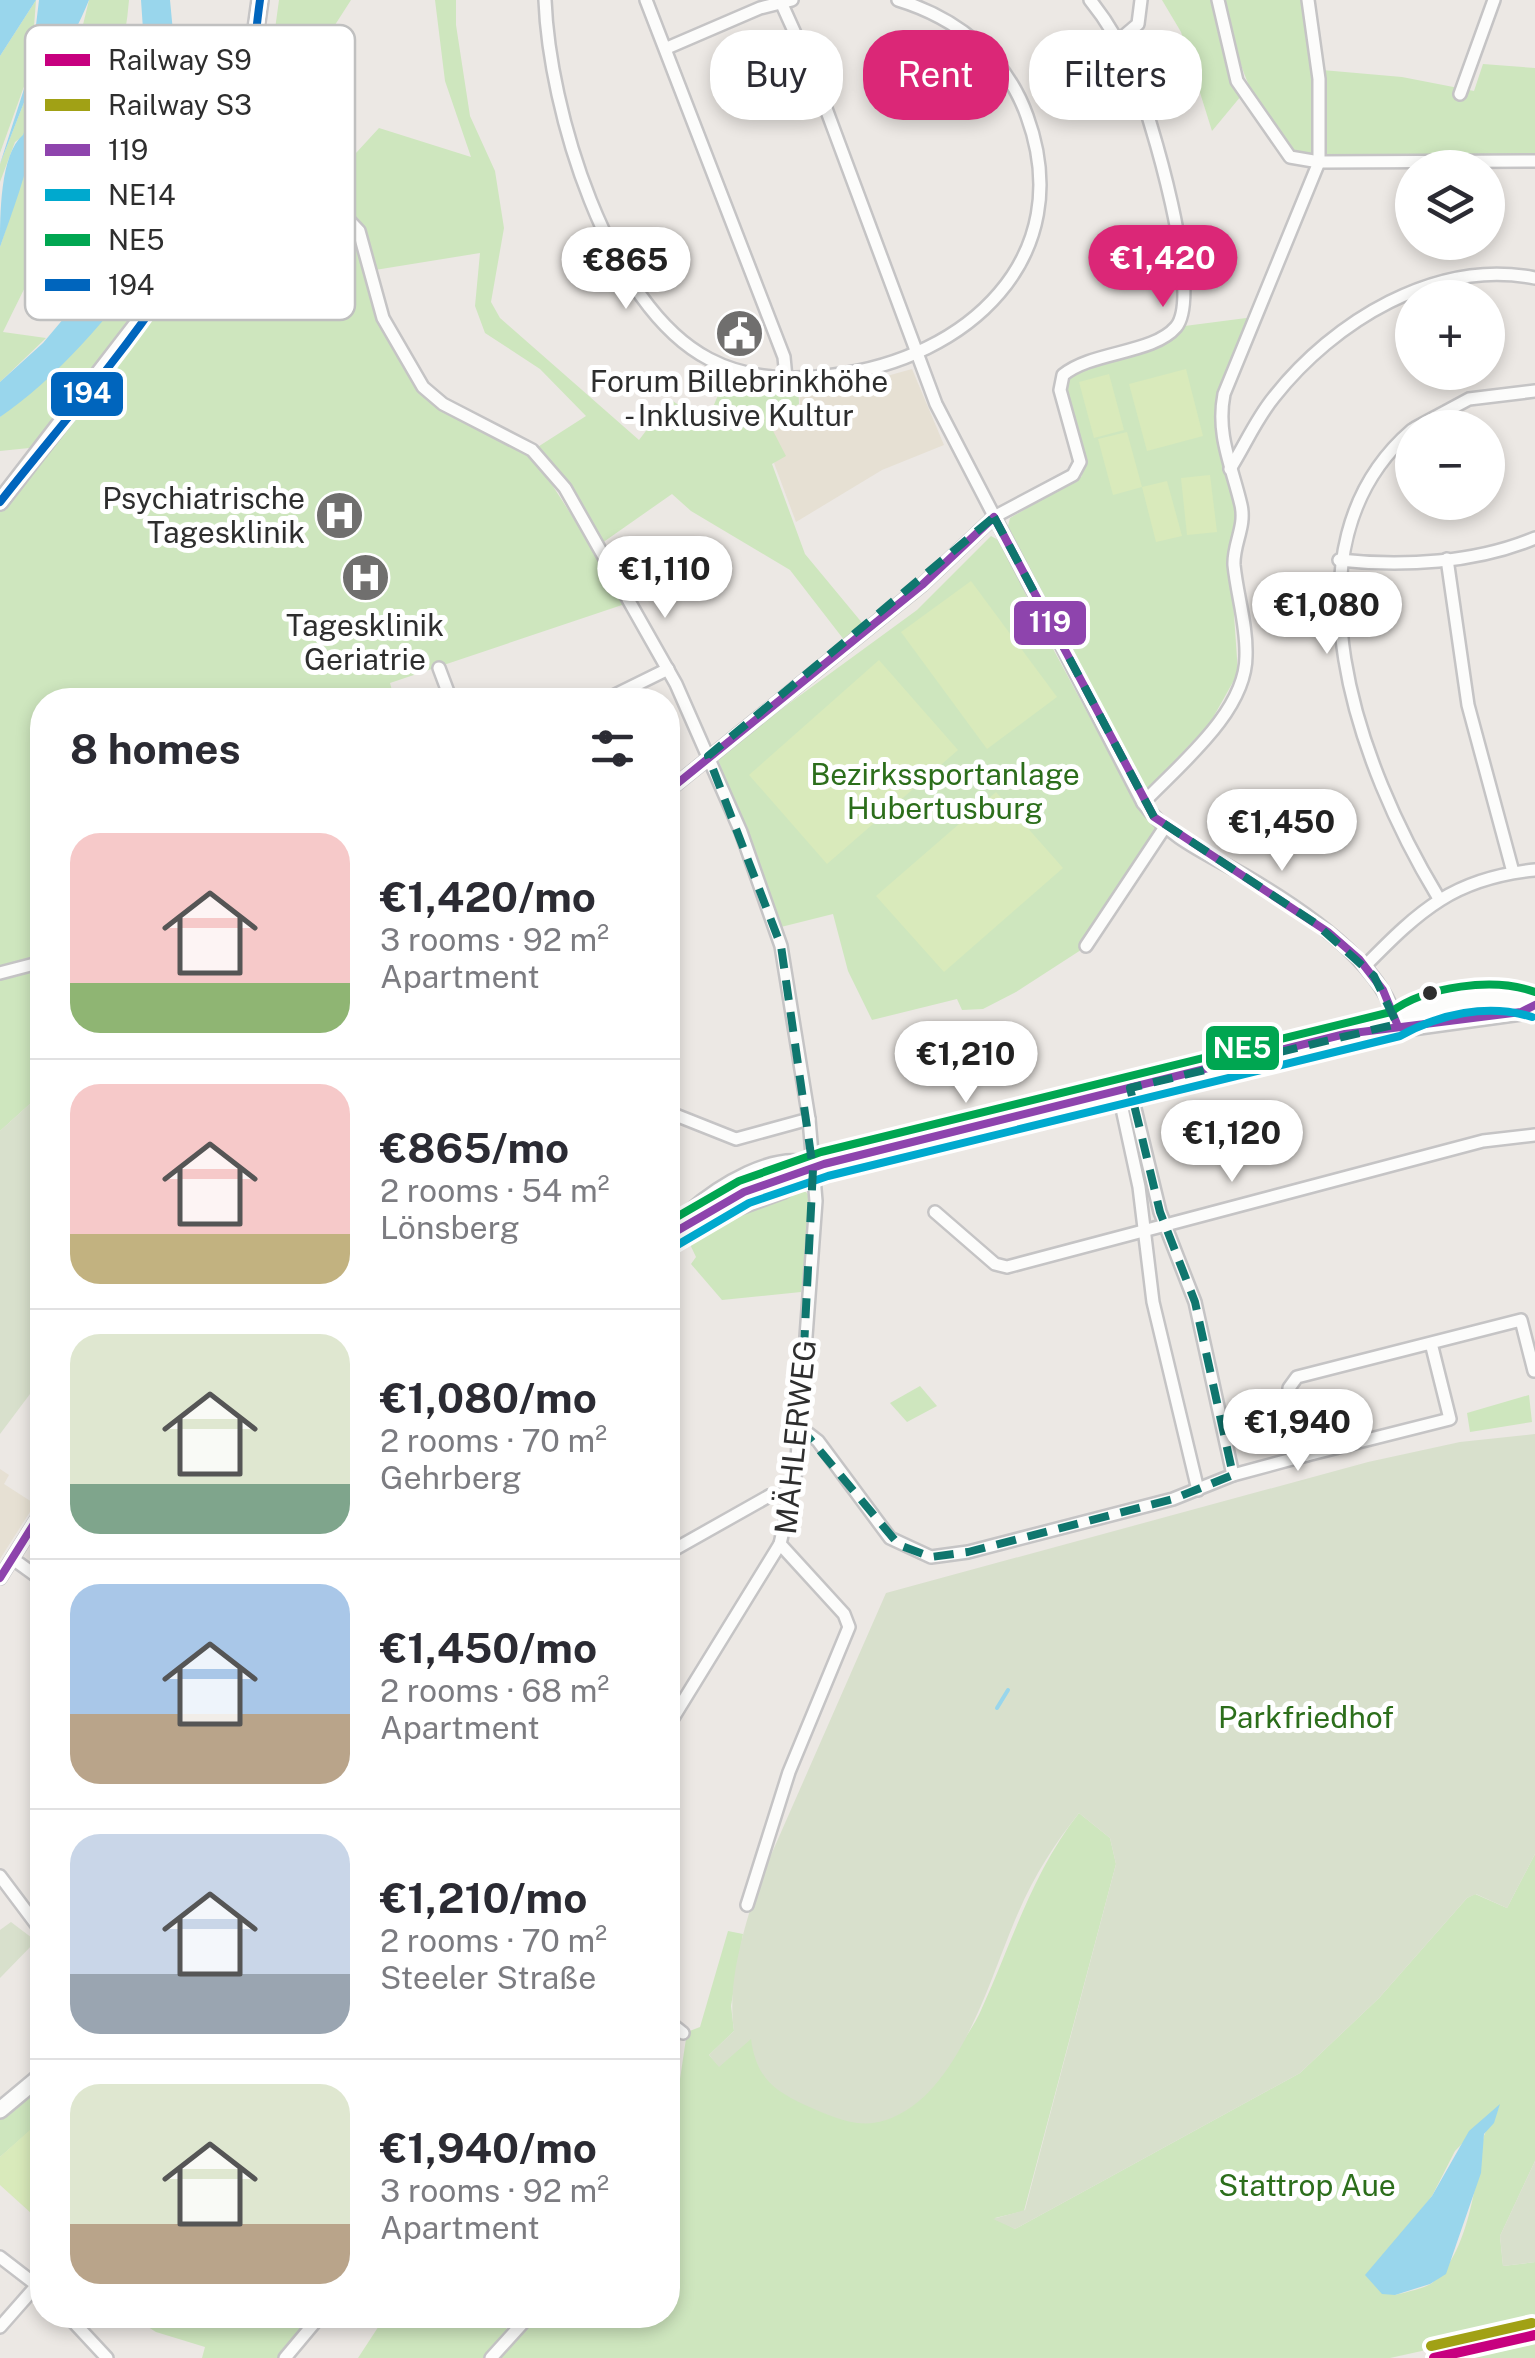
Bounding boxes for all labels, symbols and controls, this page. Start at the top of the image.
legend [25,25,355,320]
chip: Buy [710,30,843,120]
chip: Rent [863,30,1009,120]
chip: Filters [1029,30,1202,120]
text: Railway S9 [108,43,252,76]
text: Railway S3 [108,88,252,121]
text: 119 [108,133,148,166]
map controls [1395,150,1505,520]
button: layers [1395,150,1505,260]
text: NE14 [108,178,175,211]
text: NE5 [108,223,164,256]
pin: €1,420 [1082,225,1244,310]
pin: €865 [567,227,685,312]
text: €1,420 [1110,239,1216,276]
text: €865 [584,241,668,278]
text: 194 [108,268,154,301]
button: + [1395,280,1505,390]
public building icon: Forum Billebrinkhöhe - Inklusive Kultur [713,307,765,359]
place label: Forum Billebrinkhöhe - Inklusive Kultur [590,363,888,433]
line badge: 194 [49,370,125,418]
text: 194 [63,376,111,409]
button: − [1395,410,1505,520]
place label: Psychiatrische Tagesklinik [102,480,305,550]
hospital icon: Psychiatrische Tagesklinik [314,490,366,542]
pin: €1,110 [584,536,746,621]
text: €1,110 [619,550,711,587]
hospital icon: Tagesklinik Geriatrie [339,551,391,603]
pin: €1,080 [1246,572,1408,657]
text: €1,080 [1274,586,1380,623]
line badge: 119 [1012,599,1088,647]
text: 119 [1029,605,1071,638]
place label: Tagesklinik Geriatrie [286,607,444,677]
icon: filters [585,721,640,776]
text: 8 homes [70,724,241,773]
park label: Bezirkssportanlage Hubertusburg [810,756,1080,826]
pin: €1,450 [1201,789,1363,874]
text: €1,450 [1229,803,1335,840]
text: €1,420/mo [380,872,596,921]
icon: home [150,873,270,993]
text: 3 rooms · 92 m² [380,921,609,958]
text: Apartment [380,958,540,995]
unlabelled marker [1420,983,1440,1003]
pin: €1,210 [885,1021,1047,1106]
line badge: NE5 [1204,1024,1281,1072]
text: NE5 [1213,1031,1271,1064]
text: €1,210 [917,1035,1015,1072]
pin: €1,120 [1151,1100,1313,1185]
text: €1,120 [1183,1114,1281,1151]
text: €865/mo [380,1123,569,1172]
icon: home [150,1124,270,1244]
text: 2 rooms · 54 m² [380,1172,609,1209]
text: Lönsberg [380,1209,520,1246]
street label: MÄHLERWEG [767,1338,823,1536]
text: €1,080/mo [380,1373,597,1422]
icon: home [150,1374,270,1494]
pin: €1,940 [1217,1389,1379,1474]
text: €1,940 [1245,1403,1351,1440]
text: 2 rooms · 70 m² [380,1422,607,1459]
text: Gehrberg [380,1459,522,1496]
text: €1,450/mo [380,1623,597,1672]
icon: home [150,1624,270,1744]
text: 2 rooms · 68 m² [380,1672,609,1709]
park label: Parkfriedhof [1218,1699,1394,1735]
text: Apartment [380,1709,540,1746]
text: €1,210/mo [380,1873,587,1922]
icon: home [150,1874,270,1994]
text: 2 rooms · 70 m² [380,1922,607,1959]
text: Steeler Straße [380,1959,596,1996]
text: €1,940/mo [380,2123,597,2172]
icon: home [150,2124,270,2244]
park label: Stattrop Aue [1218,2167,1396,2203]
text: 3 rooms · 92 m² [380,2172,609,2209]
text: Apartment [380,2209,540,2246]

